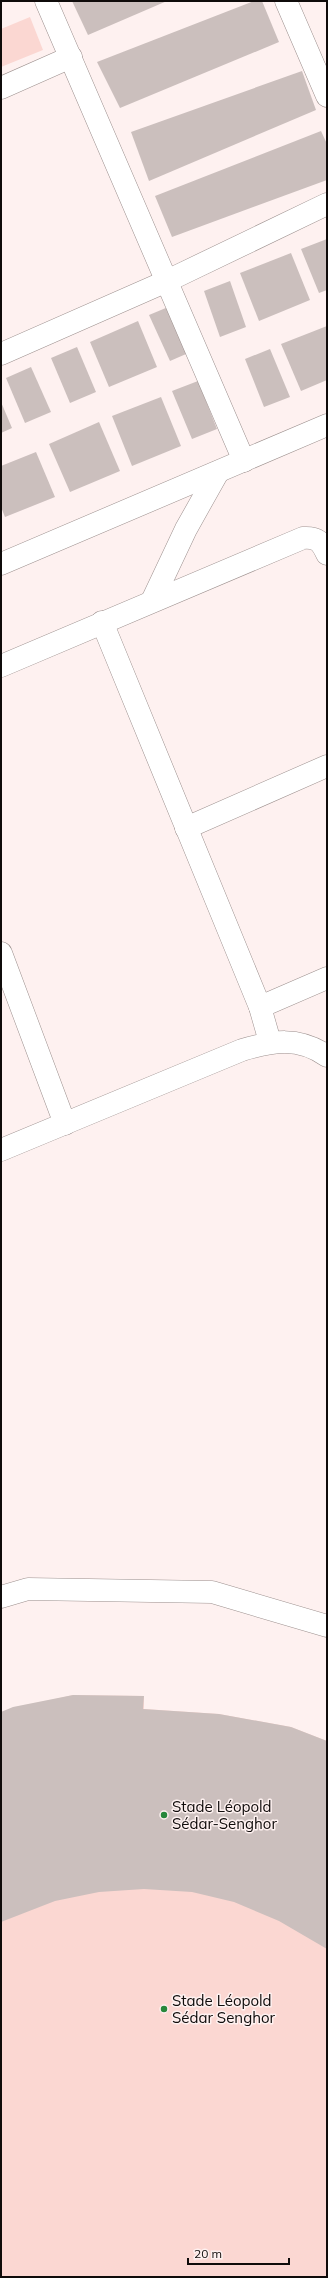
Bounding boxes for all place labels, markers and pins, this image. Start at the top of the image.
place label: Stade Léopold Sédar-Senghor [172,1797,277,1833]
marker: Stade Léopold Sédar-Senghor [159,1810,169,1820]
place label: Stade Léopold Sédar Senghor [172,1991,276,2027]
marker: Stade Léopold Sédar Senghor [159,2004,169,2014]

